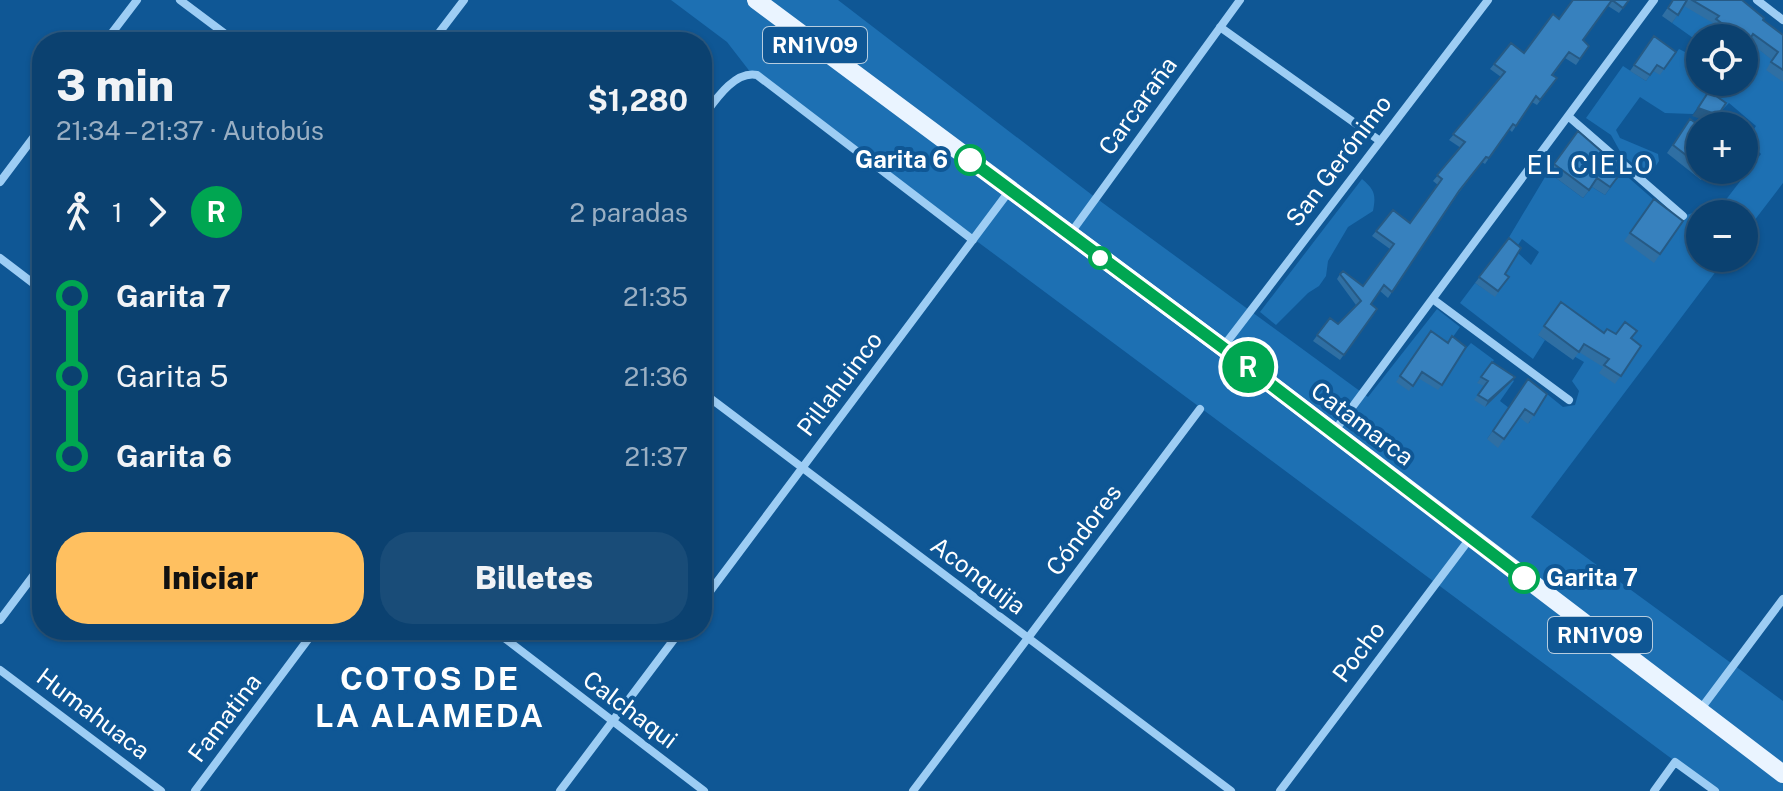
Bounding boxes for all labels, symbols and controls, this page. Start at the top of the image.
map controls [1686,24,1758,272]
button: locate [1686,24,1758,96]
road number: RN1V09 [763,27,867,63]
street label: Carcaraña [1092,51,1182,160]
text: 3 min [56,59,174,111]
text: $1,280 [587,82,688,118]
street label: San Gerónimo [1280,89,1397,232]
button: + [1686,112,1758,184]
text: 21:34 – 21:37 · Autobús [56,115,324,146]
place label: Garita 6 [855,145,948,173]
marker: Garita 6 [955,145,985,175]
district label: EL CIELO [1527,149,1655,180]
icon: walk [56,190,100,234]
icon: forward [135,190,179,234]
text: R [207,195,226,228]
text: 1 [112,197,123,228]
text: 2 paradas [570,197,688,228]
button: − [1686,200,1758,272]
unlabelled marker [1089,247,1111,269]
text: Garita 7 [116,278,231,314]
text: 21:35 [623,281,688,312]
street label: Pillahuinco [791,326,887,441]
line badge: R [1222,341,1274,393]
text: R [1238,350,1258,383]
text: Garita 5 [116,358,228,394]
text: 21:36 [624,361,688,392]
street label: Catamarca [1306,376,1419,471]
text: Garita 6 [116,438,232,474]
text: 21:37 [625,441,688,472]
street label: Cóndores [1040,478,1126,580]
street label: Aconquija [926,531,1031,620]
button: Iniciar [56,532,364,624]
button: Billetes [380,532,688,624]
marker: Garita 7 [1509,563,1539,593]
place label: Garita 7 [1546,563,1638,591]
street label: Pocho [1326,615,1390,687]
road number: RN1V09 [1548,617,1652,653]
district label: COTOS DE LA ALAMEDA [315,660,545,734]
street label: Humahuaca [32,662,155,765]
street label: Calchaqui [578,665,683,754]
street label: Famatina [182,668,266,767]

